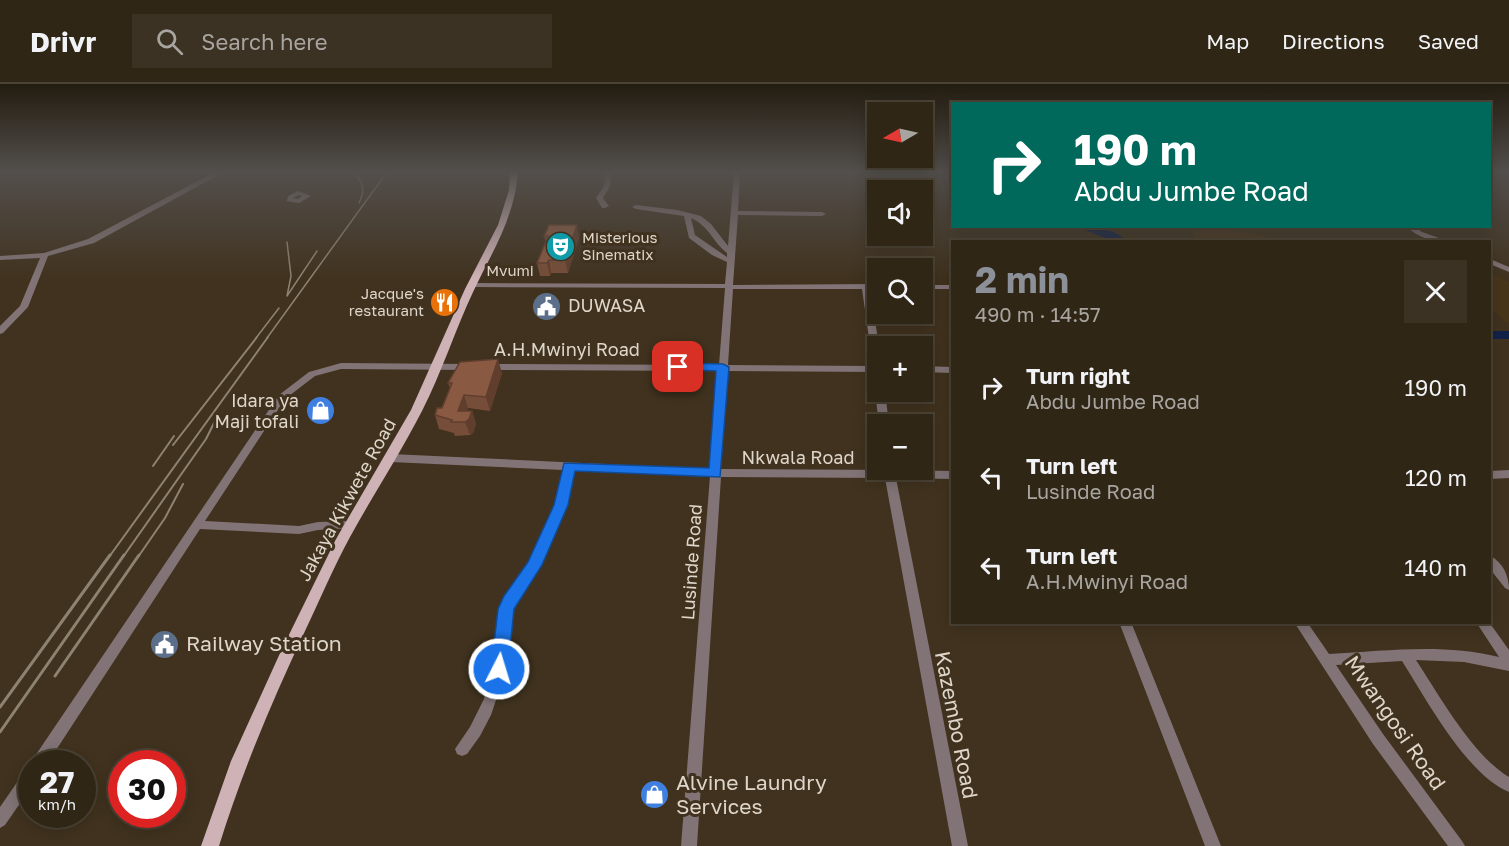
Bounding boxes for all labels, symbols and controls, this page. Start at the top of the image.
search box [132,14,552,68]
text: Drivr [30,25,96,58]
icon: search [153,25,186,58]
text: Search here [201,28,327,55]
text: Map [1206,28,1249,54]
text: Directions [1282,28,1385,54]
text: Saved [1418,28,1479,54]
north arrow [867,102,933,168]
map controls [867,102,933,480]
text: 190 m [1074,124,1197,174]
icon: right [975,126,1053,204]
text: Abdu Jumbe Road [1074,175,1309,207]
button: sound [867,180,933,246]
place label: Misterious Sinematix [582,228,658,263]
theatre icon: Misterious Sinematix [545,231,577,263]
button: search [867,258,933,324]
text: 2 min [975,258,1069,301]
button: close [1404,260,1467,323]
street label: Mvumi [486,261,534,279]
place label: Jacque's restaurant [349,284,424,319]
restaurant icon: Jacque's restaurant [429,287,461,319]
public building icon: DUWASA [531,290,563,322]
place label: DUWASA [568,294,645,316]
text: 490 m · 14:57 [975,302,1101,326]
button: + [867,336,933,402]
street label: A.H.Mwinyi Road [494,338,640,360]
pin [652,341,703,392]
icon: arrive [661,350,694,383]
text: Turn right [1026,362,1130,389]
icon: right [975,371,1008,404]
text: 190 m [1404,374,1467,401]
place label: Idara ya Maji tofali [214,389,299,432]
text: Abdu Jumbe Road [1026,389,1200,413]
shop icon: Idara ya Maji tofali [304,395,336,427]
street label: Jakaya Kikwete Road [292,414,400,585]
button: − [867,414,933,480]
street label: Nkwala Road [742,446,854,468]
text: Turn left [1026,452,1117,479]
icon: left [975,461,1008,494]
text: 120 m [1405,464,1467,491]
text: Lusinde Road [1026,479,1155,503]
street label: Lusinde Road [676,503,706,621]
text: Turn left [1026,542,1117,569]
icon: left [975,551,1008,584]
text: 140 m [1404,554,1467,581]
text: A.H.Mwinyi Road [1026,569,1188,593]
public building icon: Railway Station [149,628,181,660]
place label: Railway Station [186,630,342,656]
position arrow [467,637,531,701]
street label: Kazembo Road [930,649,984,801]
street label: Mwangosi Road [1340,650,1452,795]
speed limit sign: 30 [108,750,186,828]
text: 27 [40,764,74,800]
place label: Alvine Laundry Services [676,769,827,819]
shop icon: Alvine Laundry Services [639,779,671,811]
text: km/h [38,795,76,813]

